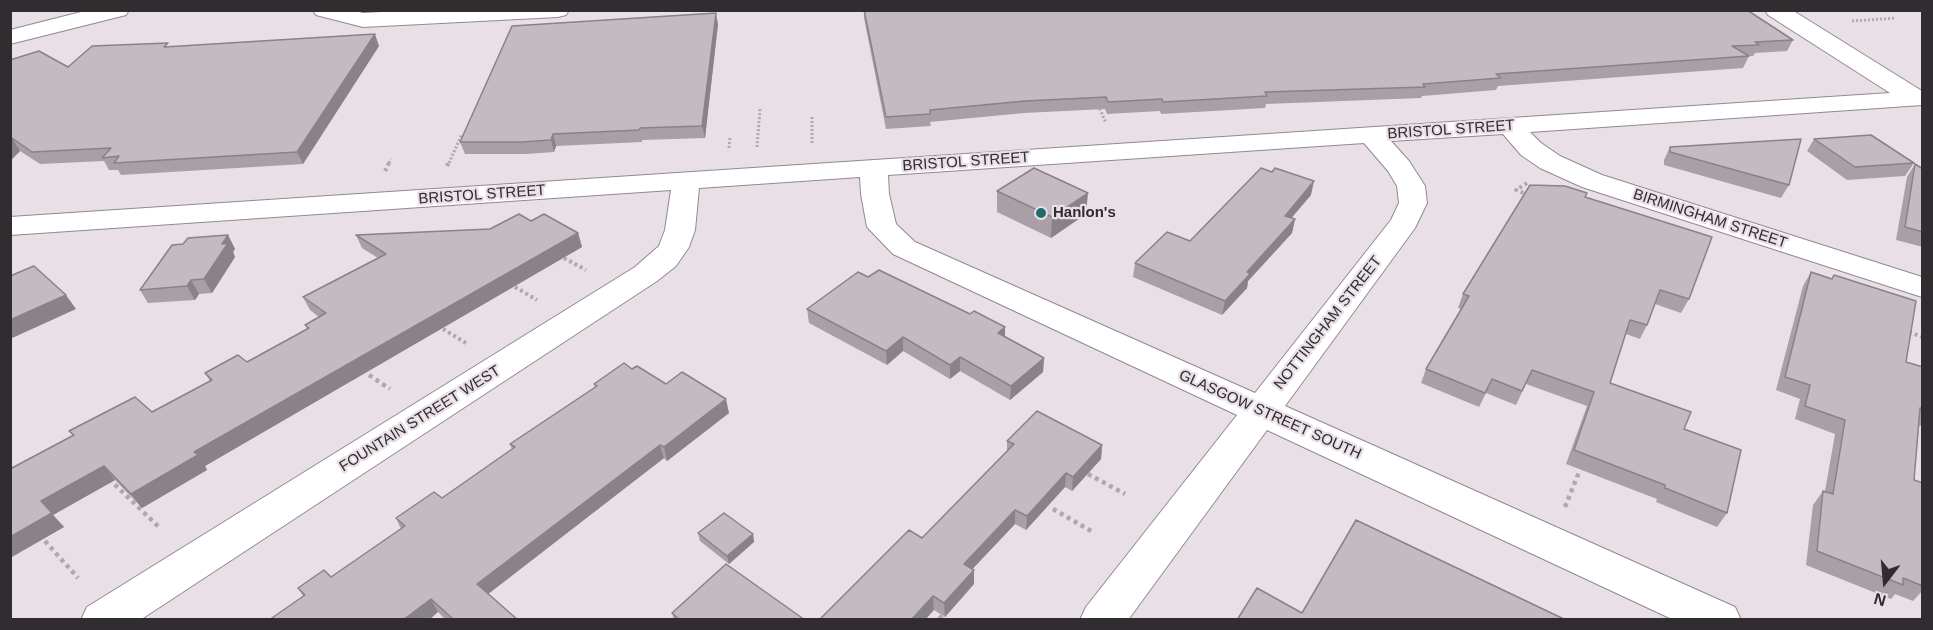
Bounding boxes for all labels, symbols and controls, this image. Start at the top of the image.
street label: BRISTOL STREET [1387,117,1515,143]
street label: BRISTOL STREET [902,149,1030,175]
street label: BRISTOL STREET [418,182,546,208]
street label: BIRMINGHAM STREET [1631,186,1789,252]
place label: Hanlon's [1053,204,1116,222]
marker: Hanlon's [1034,206,1048,220]
street label: NOTTINGHAM STREET [1270,253,1386,393]
street label: FOUNTAIN STREET WEST [336,362,504,476]
street label: GLASGOW STREET SOUTH [1176,367,1364,463]
north arrow [1855,552,1915,612]
text: N [1872,590,1888,610]

